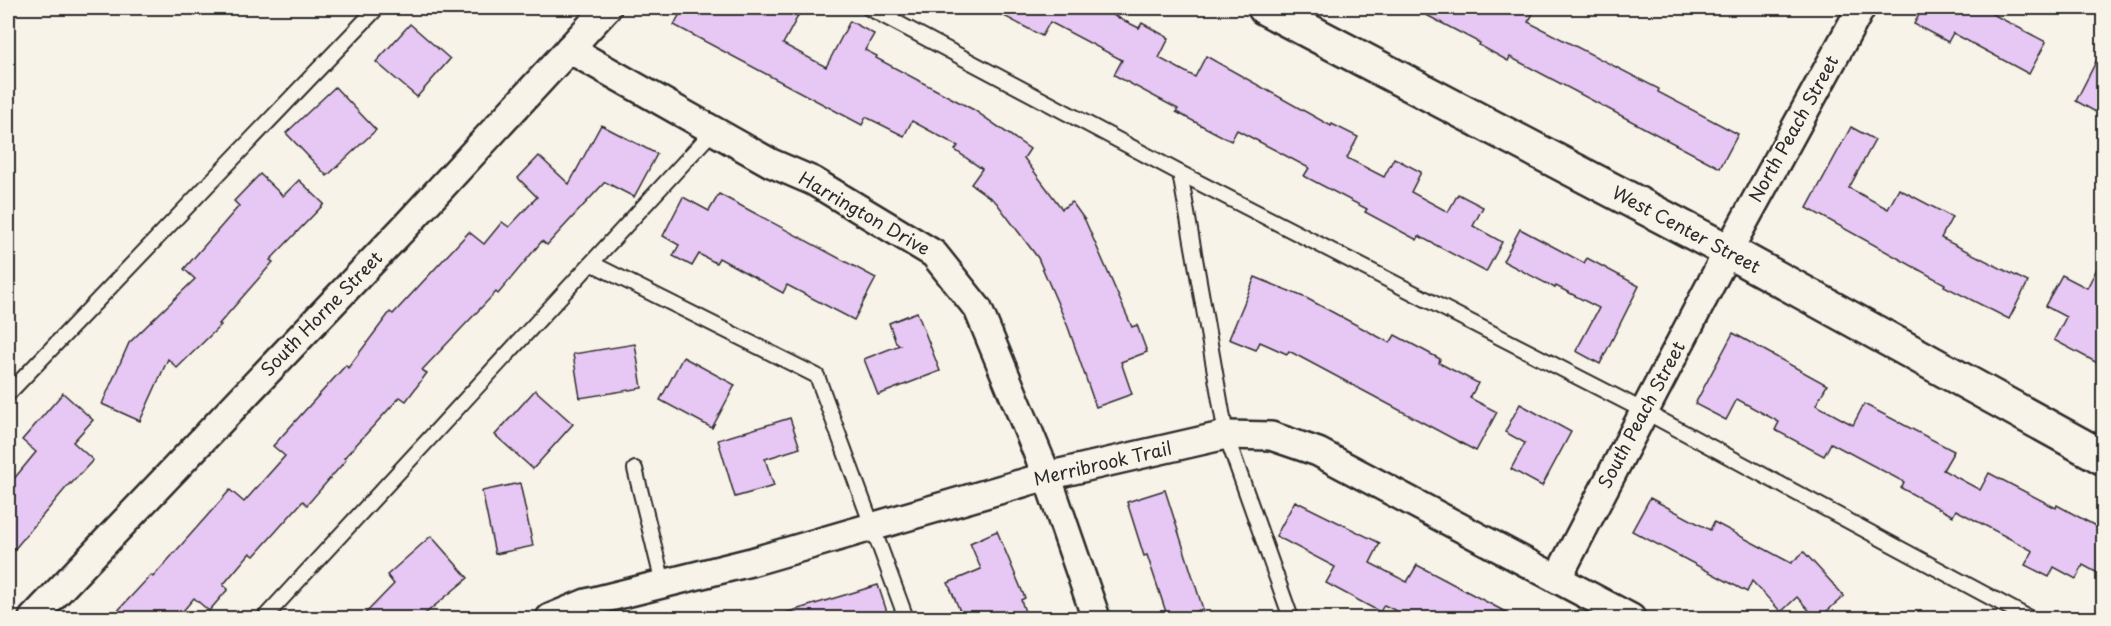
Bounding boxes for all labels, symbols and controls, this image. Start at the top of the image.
street label: North Peach Street [1741,50,1844,207]
street label: Harrington Drive [794,164,936,261]
street label: West Center Street [1608,178,1766,279]
street label: South Horne Street [254,244,388,382]
street label: South Peach Street [1590,336,1691,493]
street label: Merribrook Trail [1031,434,1174,492]

